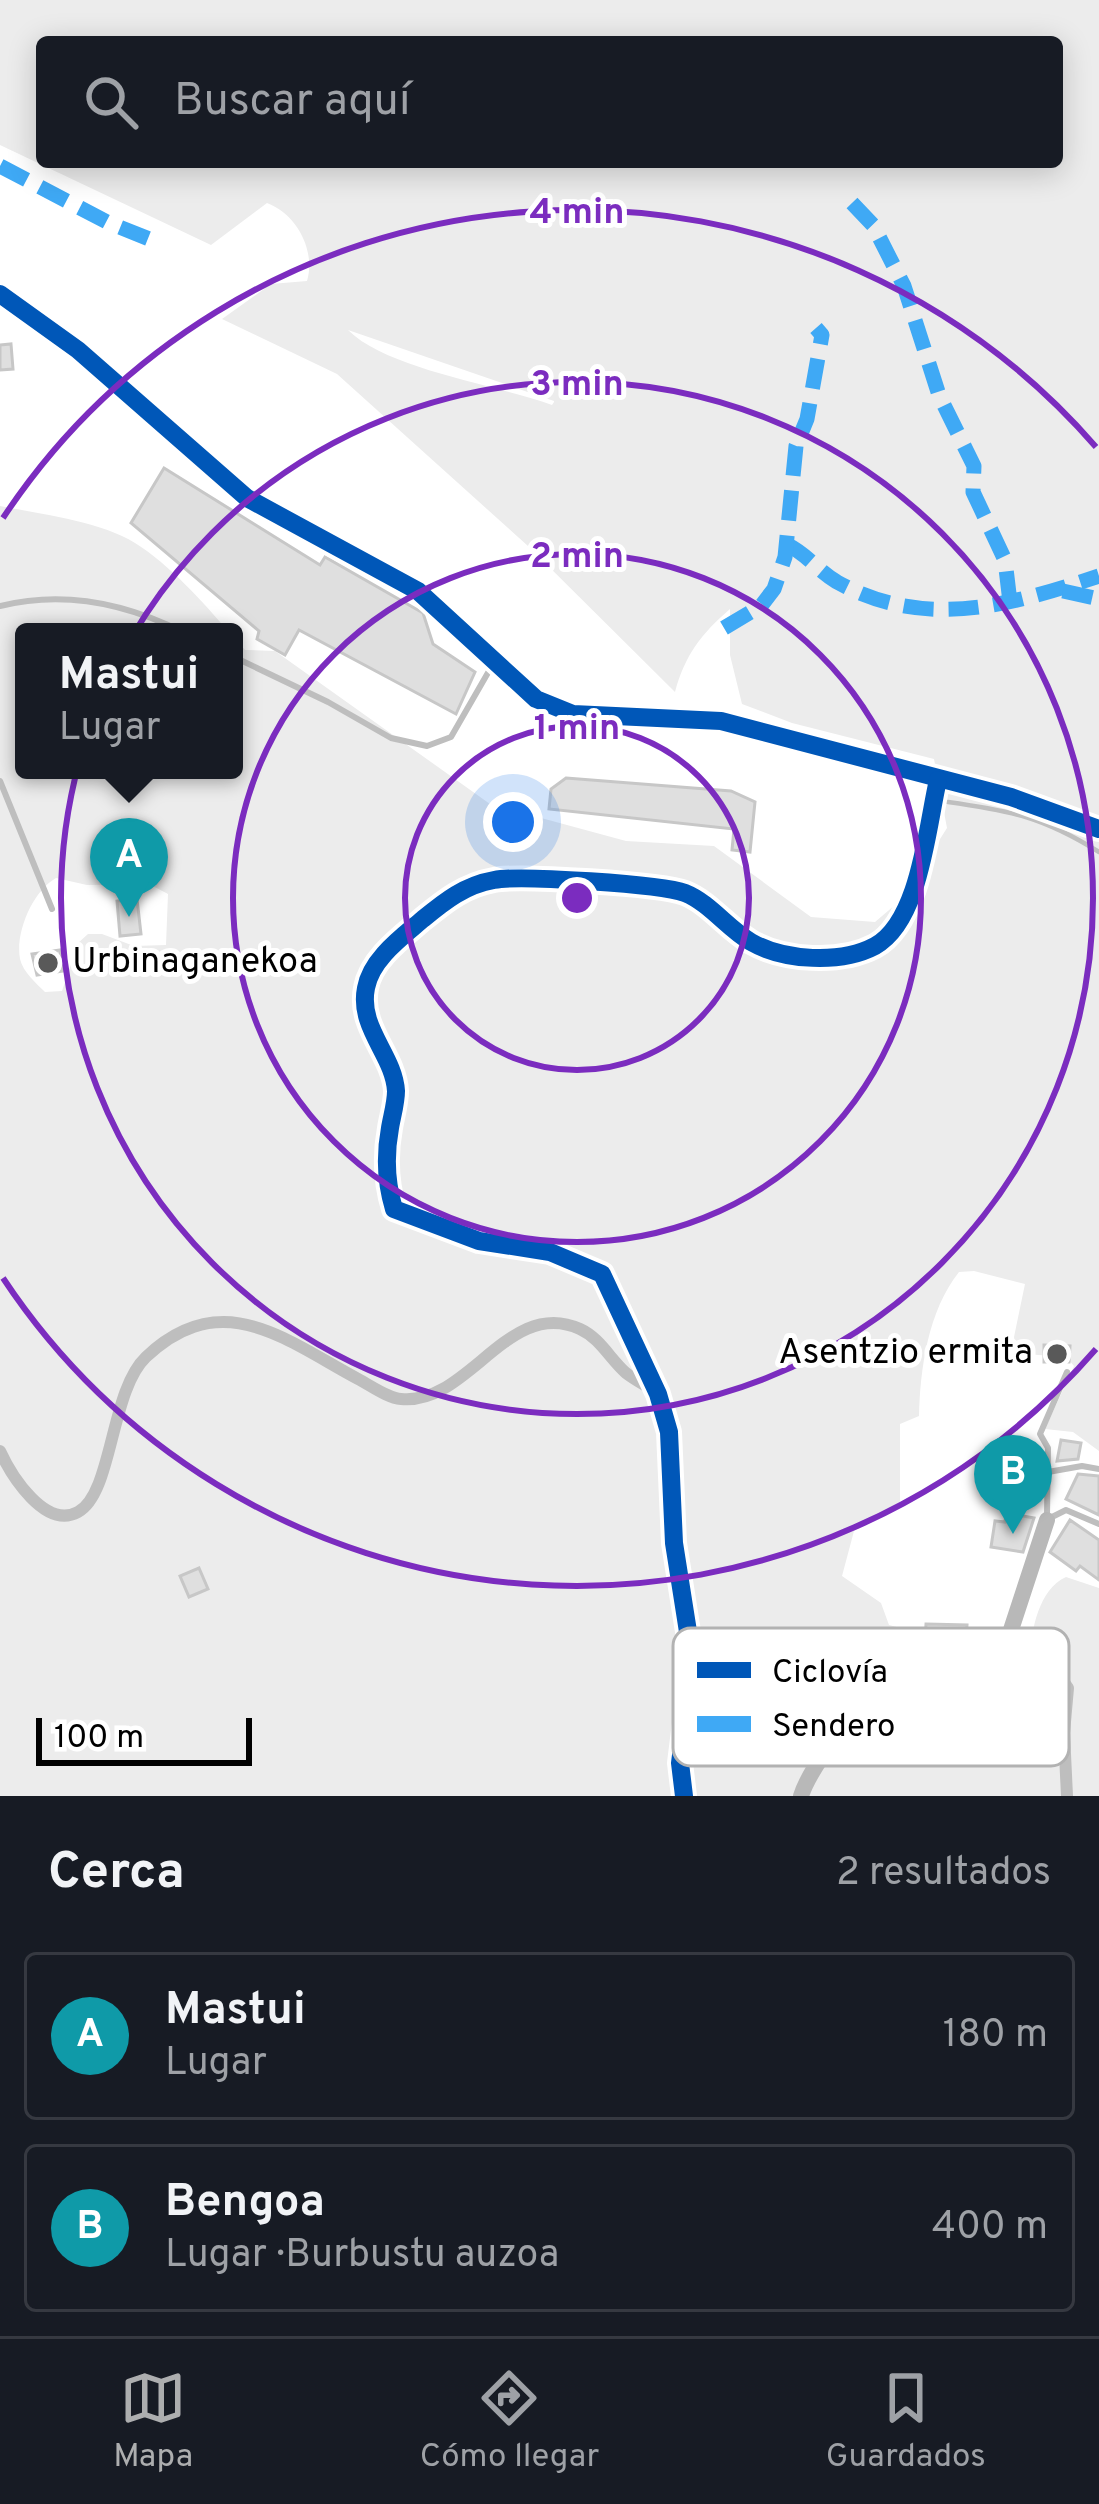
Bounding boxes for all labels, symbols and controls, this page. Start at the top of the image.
search box [36,36,1063,168]
icon: search [78,69,144,135]
text: Buscar aquí [174,74,410,131]
text: 4 min [529,191,625,237]
text: 3 min [530,363,624,409]
text: 2 min [530,535,624,581]
popup [15,623,243,779]
text: Mastui [59,648,199,705]
text: Lugar [59,705,161,754]
text: 1 min [534,707,620,753]
your location [483,792,543,852]
pin: A [90,818,168,917]
centre of rings [556,877,598,919]
place label: Urbinaganekoa [72,940,318,986]
marker: Urbinaganekoa [35,950,61,976]
place label: Asentzio ermita [778,1331,1033,1377]
marker: Asentzio ermita [1044,1341,1070,1367]
pin: B [974,1435,1052,1534]
legend [673,1628,1069,1766]
text: Ciclovía [772,1653,888,1695]
text: Sendero [772,1707,895,1749]
scale bar [36,1712,252,1765]
text: 100 m [54,1718,144,1760]
text: Cerca [48,1842,185,1907]
text: 2 resultados [836,1850,1051,1899]
text: Mastui [165,1983,306,2040]
text: A [76,2012,104,2061]
text: 180 m [943,2012,1048,2061]
text: Lugar [165,2040,267,2089]
text: Bengoa [165,2175,325,2232]
text: B [77,2204,103,2253]
text: 400 m [932,2204,1048,2253]
text: Lugar · Burbustu auzoa [165,2232,559,2281]
tab: Mapa [113,2365,193,2479]
tab: Cómo llegar [420,2365,599,2479]
tab: Guardados [826,2365,986,2479]

